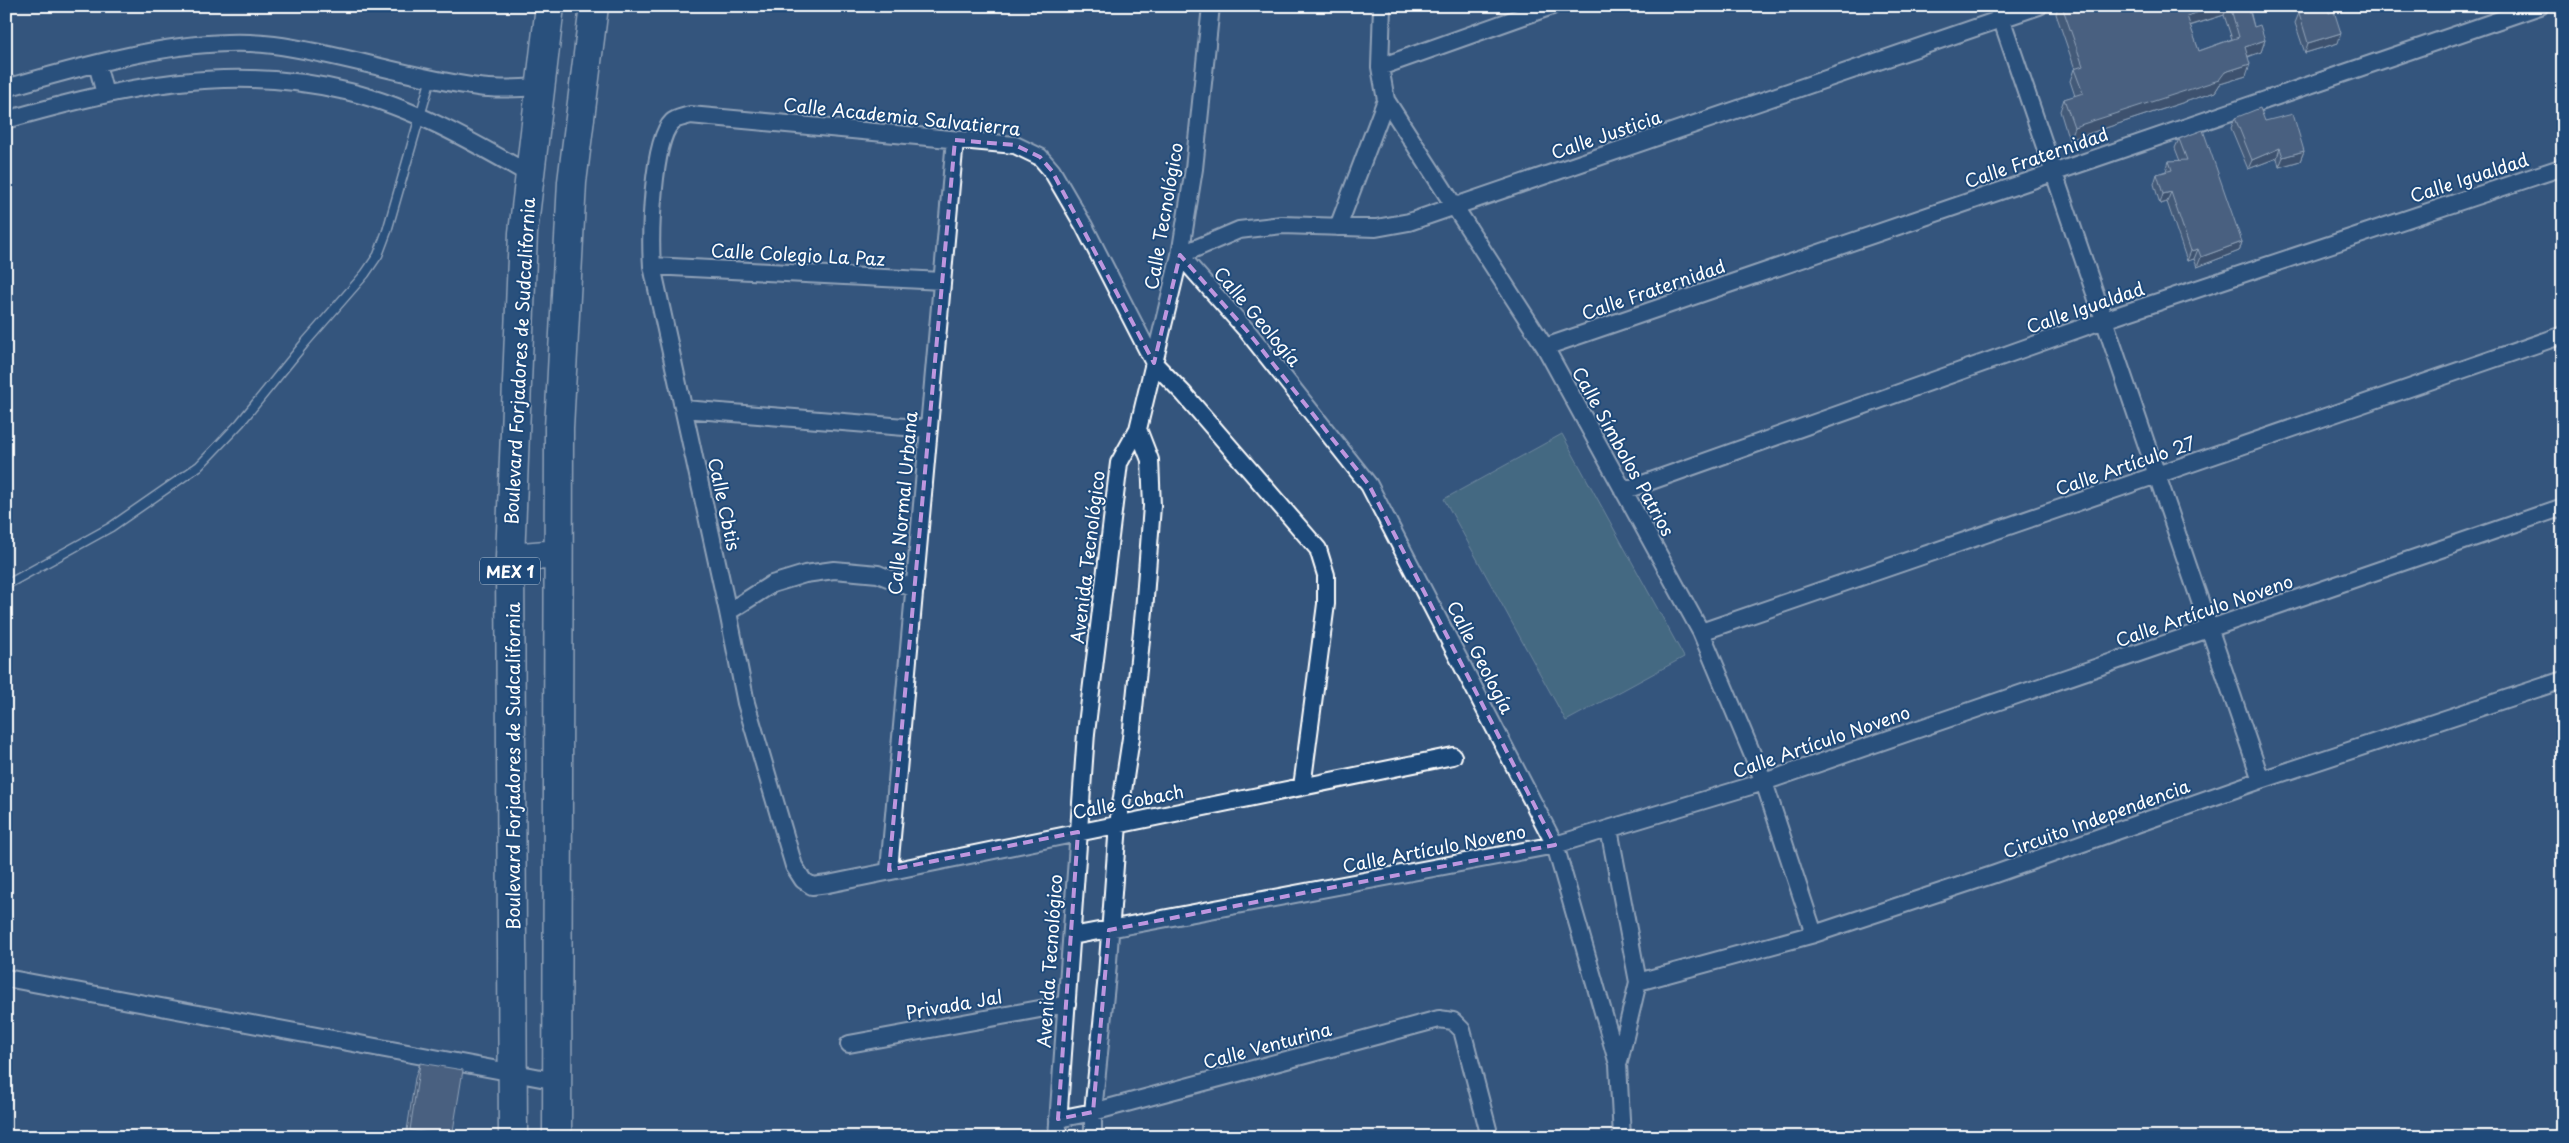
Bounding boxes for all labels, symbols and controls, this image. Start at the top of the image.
street label: Calle Academia Salvatierra [782,90,1023,142]
street label: Calle Justicia [1547,102,1665,166]
street label: Calle Fraternidad [1961,120,2111,194]
street label: Calle Tecnológico [1137,140,1189,292]
street label: Calle Igualdad [2406,145,2532,209]
street label: Boulevard Forjadores de Sudcalifornia [497,197,541,525]
street label: Calle Colegio La Paz [710,236,886,272]
street label: Calle Fraternidad [1578,252,1728,326]
street label: Calle Geología [1208,260,1309,373]
street label: Calle Igualdad [2022,274,2148,340]
street label: Calle Símbolos Patrios [1566,361,1682,541]
street label: Calle Normal Urbana [881,409,924,596]
street label: Calle Artículo 27 [2051,428,2199,502]
street label: Calle Cbtis [702,455,748,553]
street label: Avenida Tecnológico [1063,469,1111,645]
road number: MEX 1 [480,558,540,584]
street label: Calle Artículo Noveno [2112,567,2296,653]
street label: Calle Geología [1441,596,1521,719]
street label: Boulevard Forjadores de Sudcalifornia [499,602,526,930]
street label: Calle Artículo Noveno [1729,698,1913,784]
street label: Circuito Independencia [1999,772,2193,864]
street label: Calle Cobach [1070,777,1186,825]
street label: Calle Artículo Noveno [1340,817,1528,879]
street label: Avenida Tecnológico [1029,873,1069,1049]
street label: Privada Jal [904,982,1004,1026]
street label: Calle Venturina [1200,1015,1335,1075]

